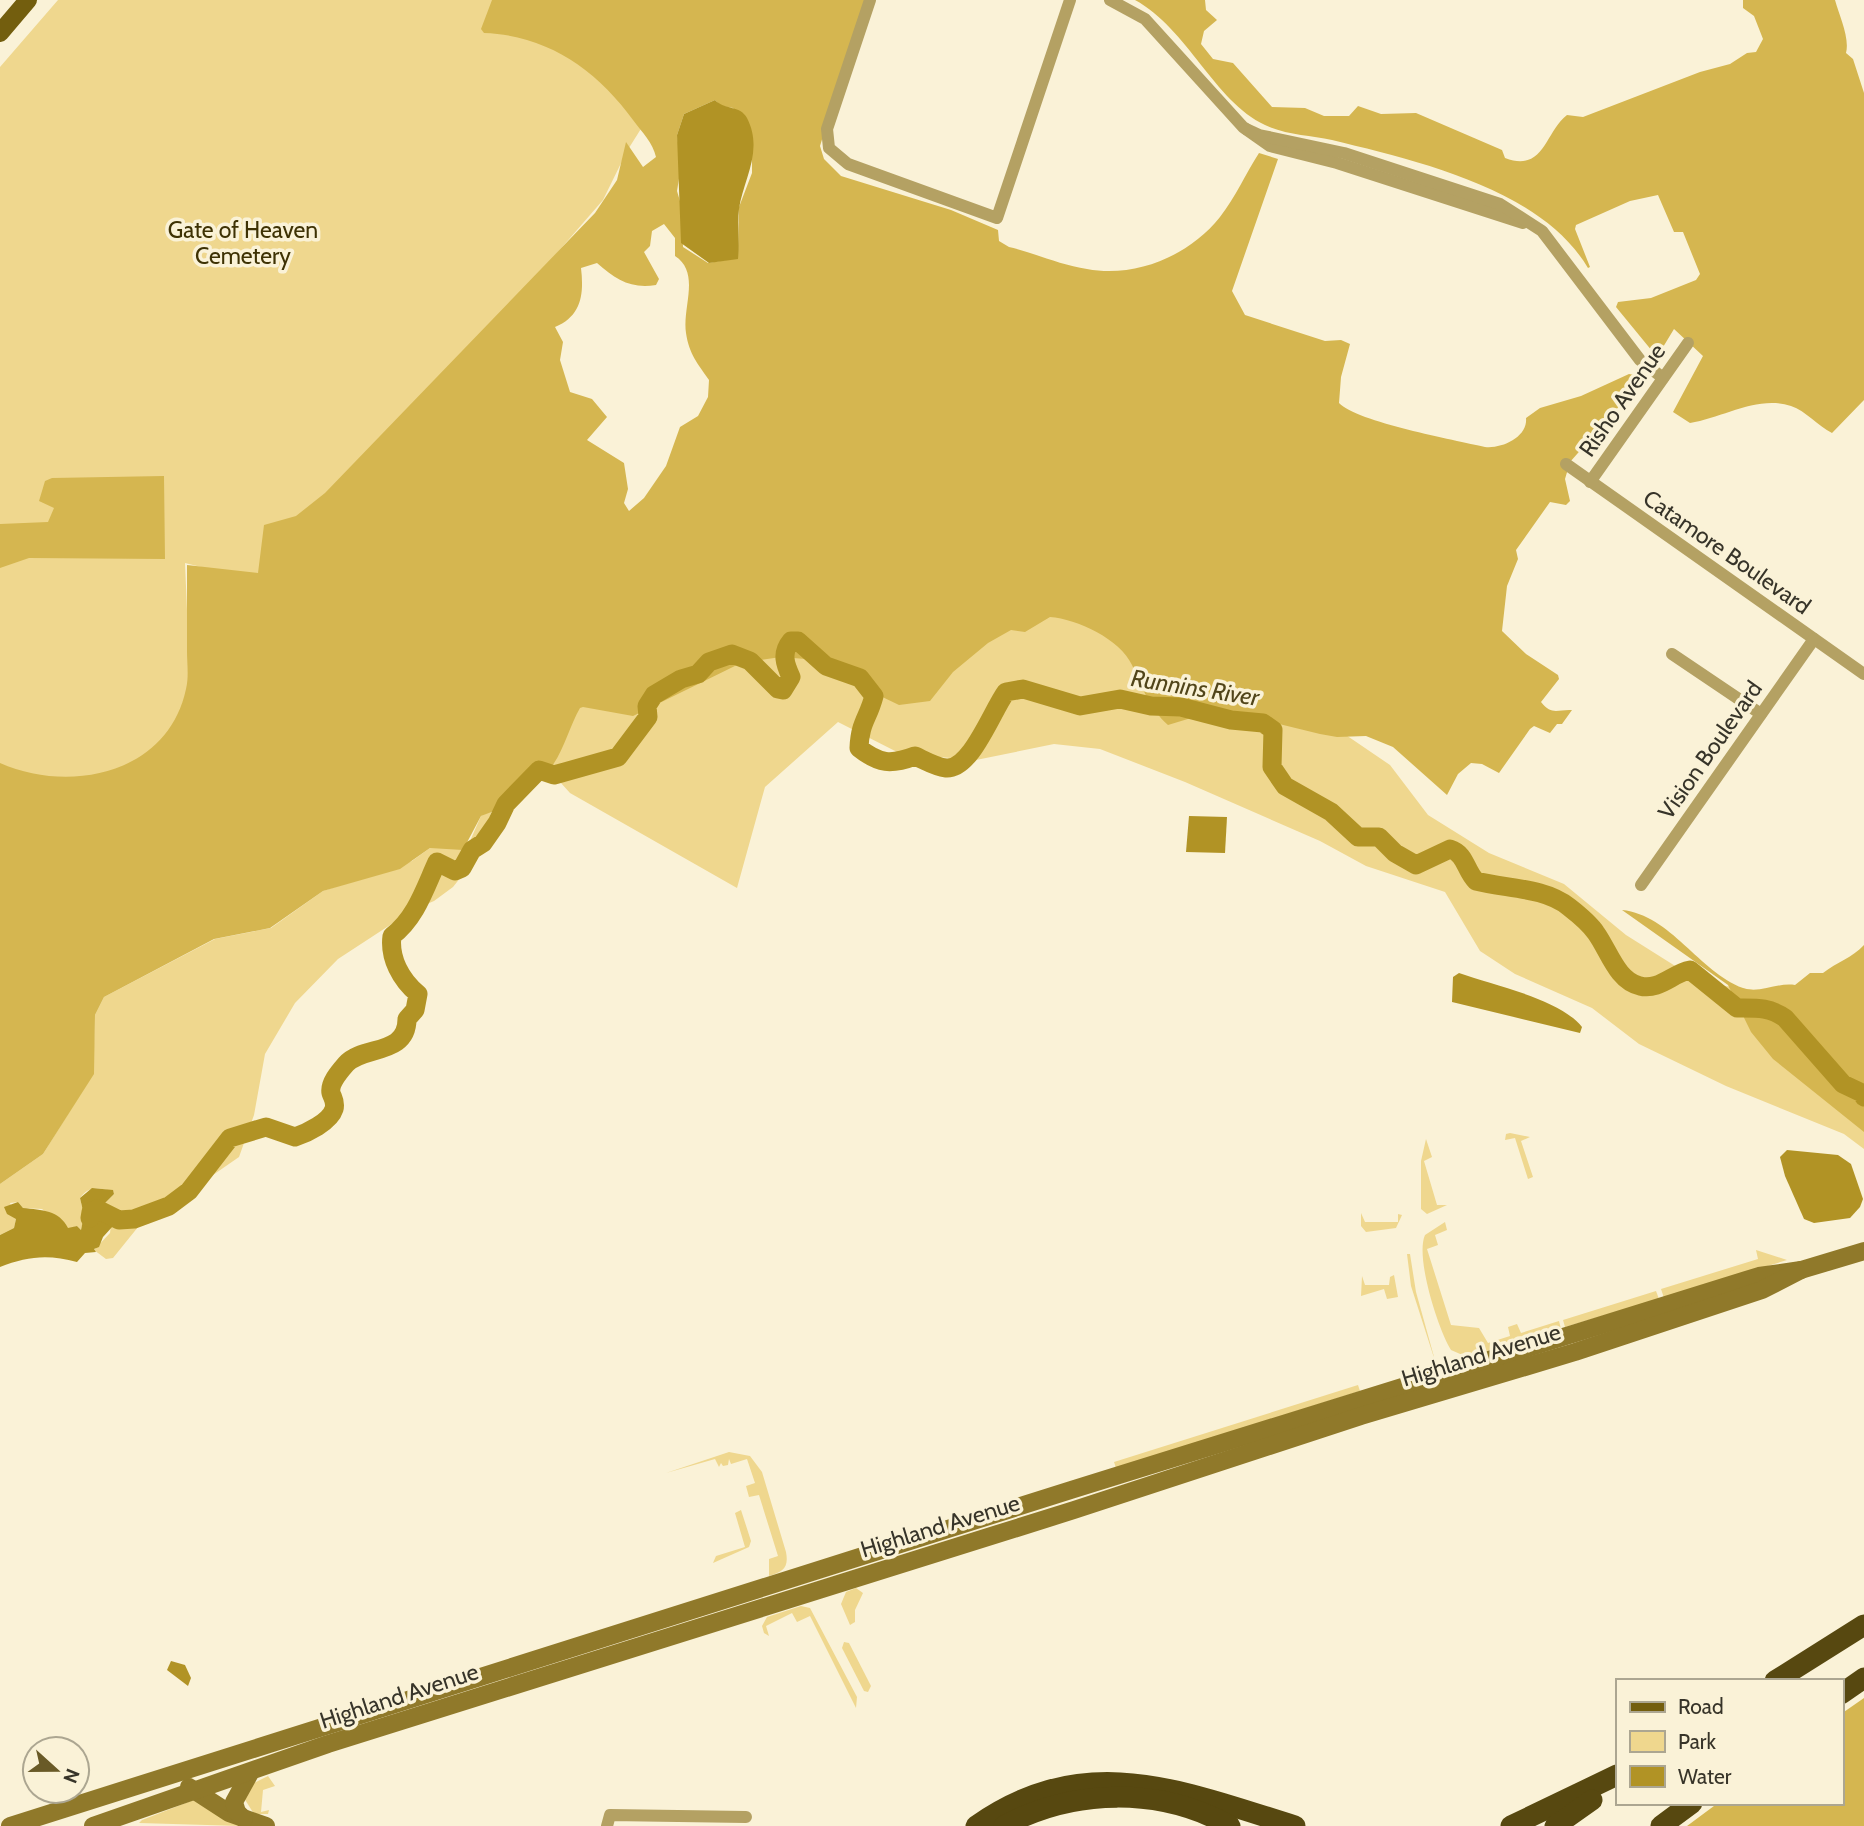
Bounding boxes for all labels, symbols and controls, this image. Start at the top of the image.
park label: Gate of Heaven Cemetery [168,216,318,270]
street label: Risho Avenue [1573,338,1671,462]
street label: Catamore Boulevard [1638,484,1816,620]
water label: Runnins River [1129,663,1263,712]
street label: Vision Boulevard [1652,675,1768,825]
street label: Highland Avenue [1398,1317,1564,1393]
street label: Highland Avenue [857,1488,1023,1564]
street label: Highland Avenue [316,1657,482,1735]
legend [1616,1679,1843,1805]
text: Road [1678,1694,1724,1719]
text: Park [1678,1729,1716,1754]
north arrow [21,1735,91,1805]
text: Water [1678,1764,1732,1789]
text: N [58,1766,85,1786]

